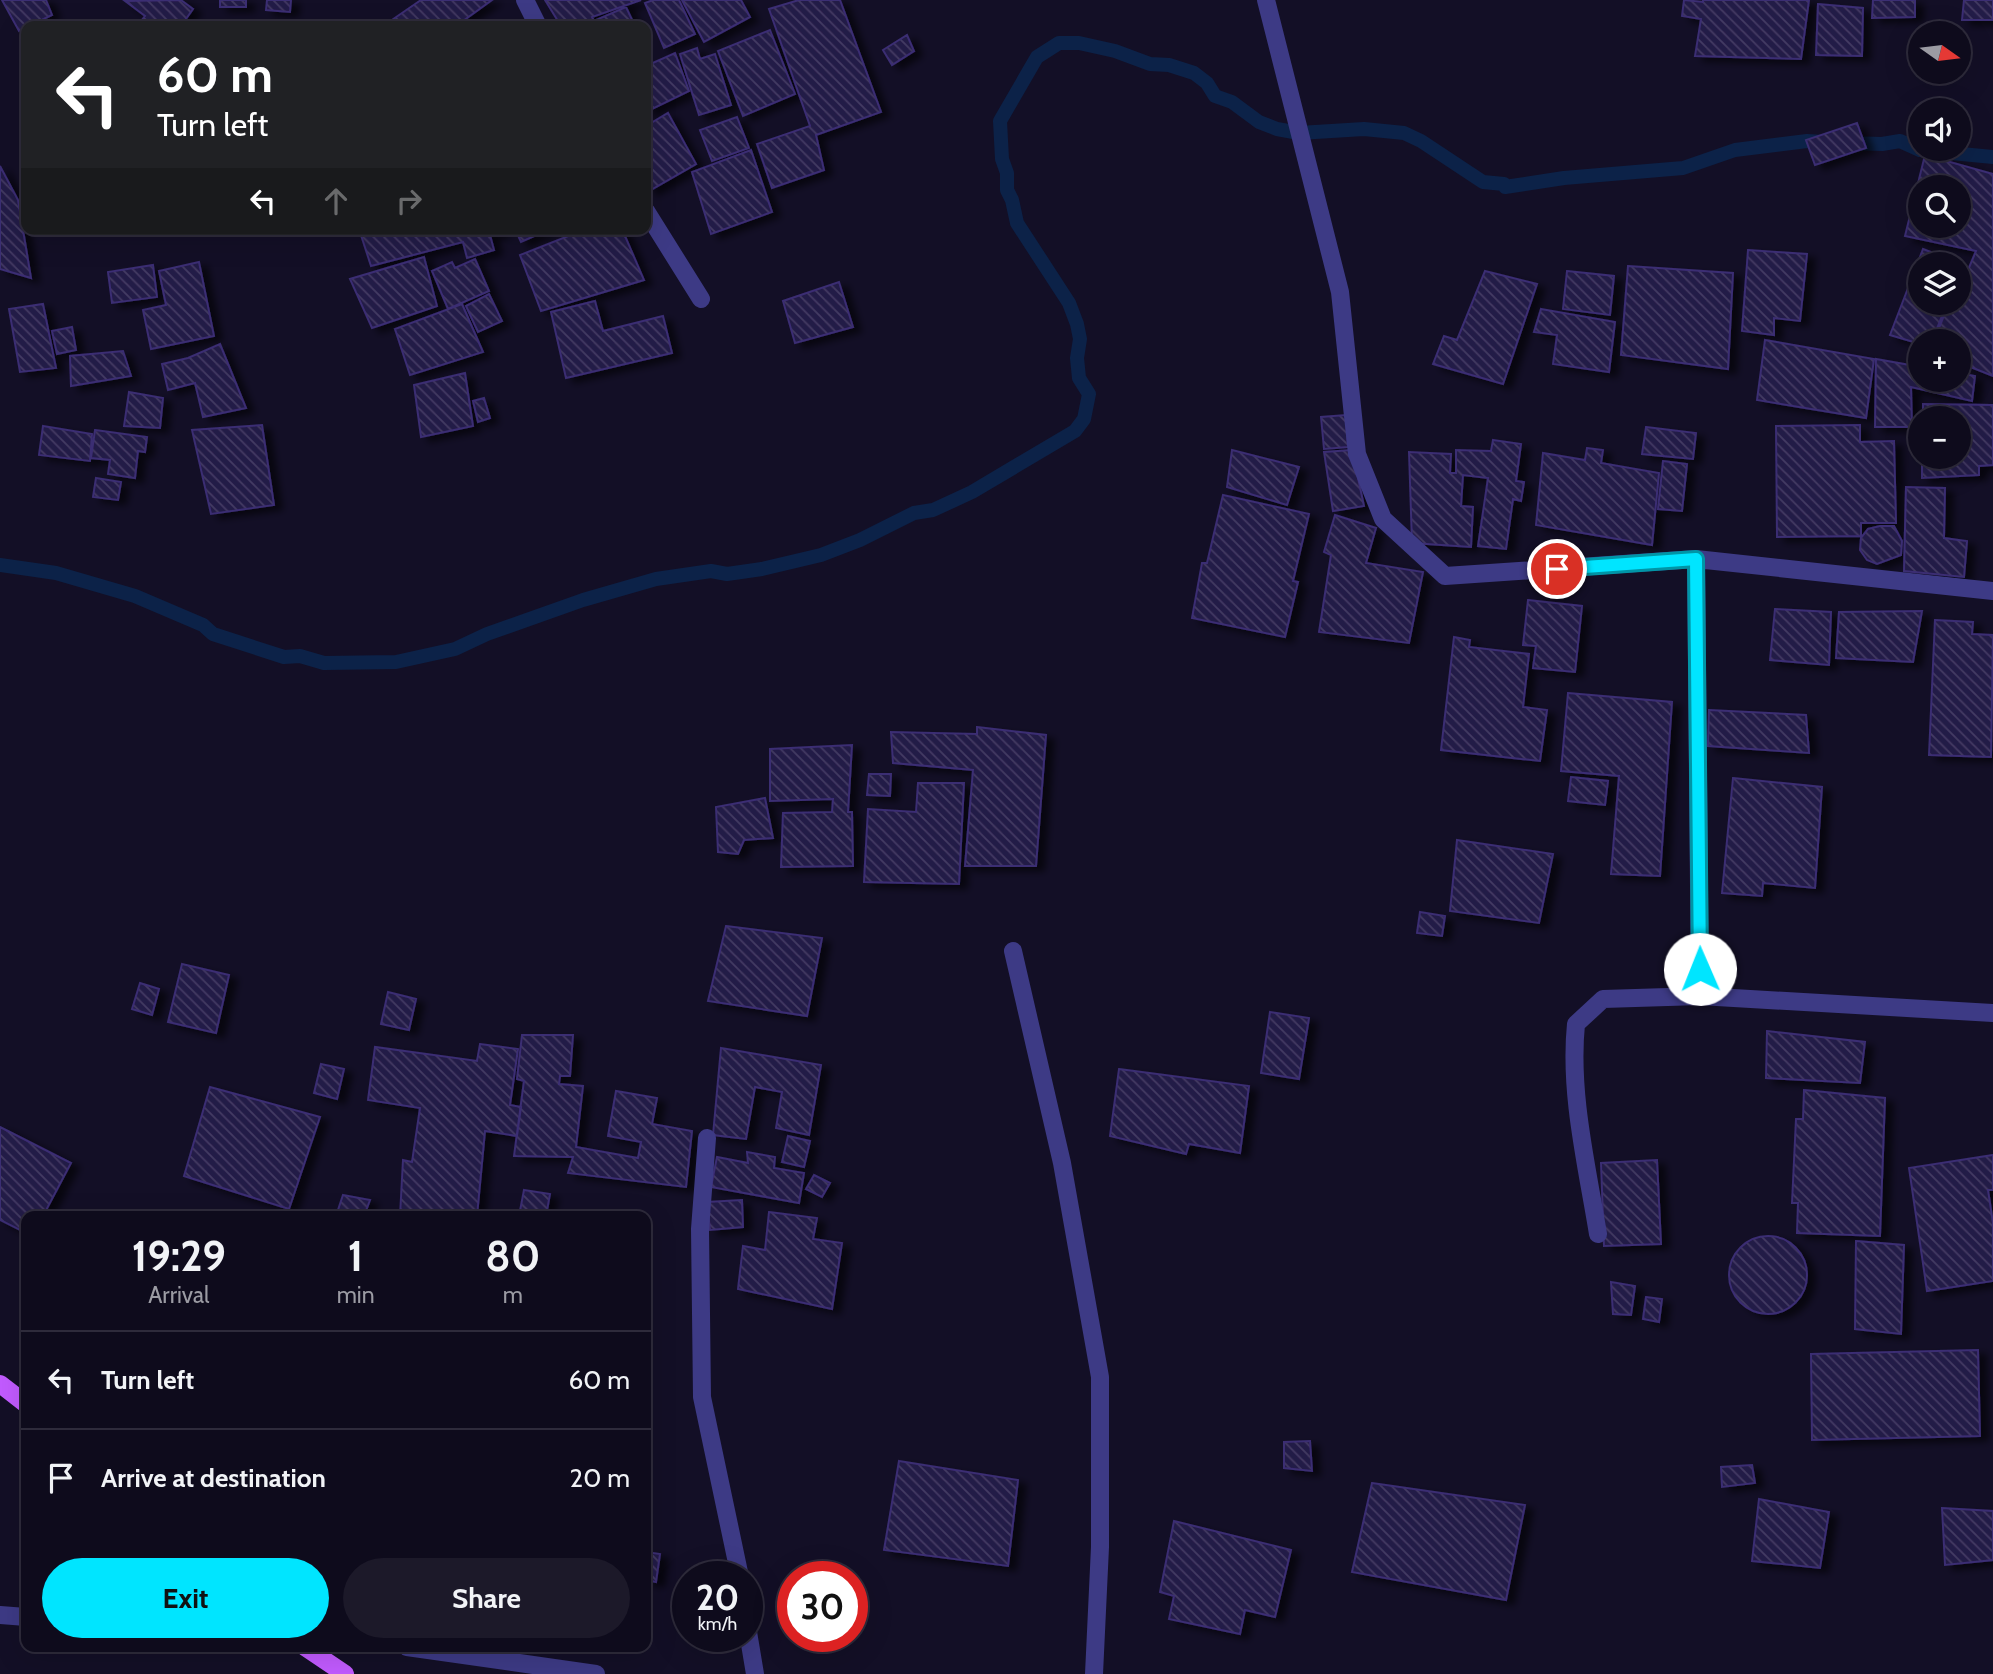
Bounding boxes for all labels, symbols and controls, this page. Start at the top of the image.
north arrow [1908,21,1970,84]
map controls [1908,21,1971,469]
text: 60 m [157,45,273,104]
icon: left [42,49,133,140]
button: sound [1908,98,1971,161]
text: Turn left [157,105,268,144]
button: search [1908,175,1971,238]
icon: left [244,182,282,220]
icon: ahead [317,182,355,220]
icon: right [390,182,428,220]
button: layers [1908,252,1971,315]
button: + [1908,329,1971,392]
button: − [1908,406,1971,469]
pin [1527,539,1587,599]
icon: arrive [1538,550,1576,588]
position arrow [1663,932,1737,1006]
text: 19:29 [132,1230,226,1282]
text: 1 [348,1230,363,1282]
text: 80 [485,1230,540,1282]
text: Arrival [148,1281,209,1309]
text: min [337,1281,375,1309]
text: m [503,1281,523,1309]
icon: left [42,1361,80,1399]
text: Turn left [101,1364,194,1396]
text: 60 m [568,1364,630,1396]
icon: arrive [42,1459,80,1497]
text: Arrive at destination [101,1462,326,1494]
text: 20 m [570,1462,630,1494]
button: Exit [42,1558,329,1638]
button: Share [343,1558,630,1638]
speed limit sign: 30 [777,1561,868,1652]
text: 20 [696,1576,739,1619]
text: km/h [698,1613,737,1635]

